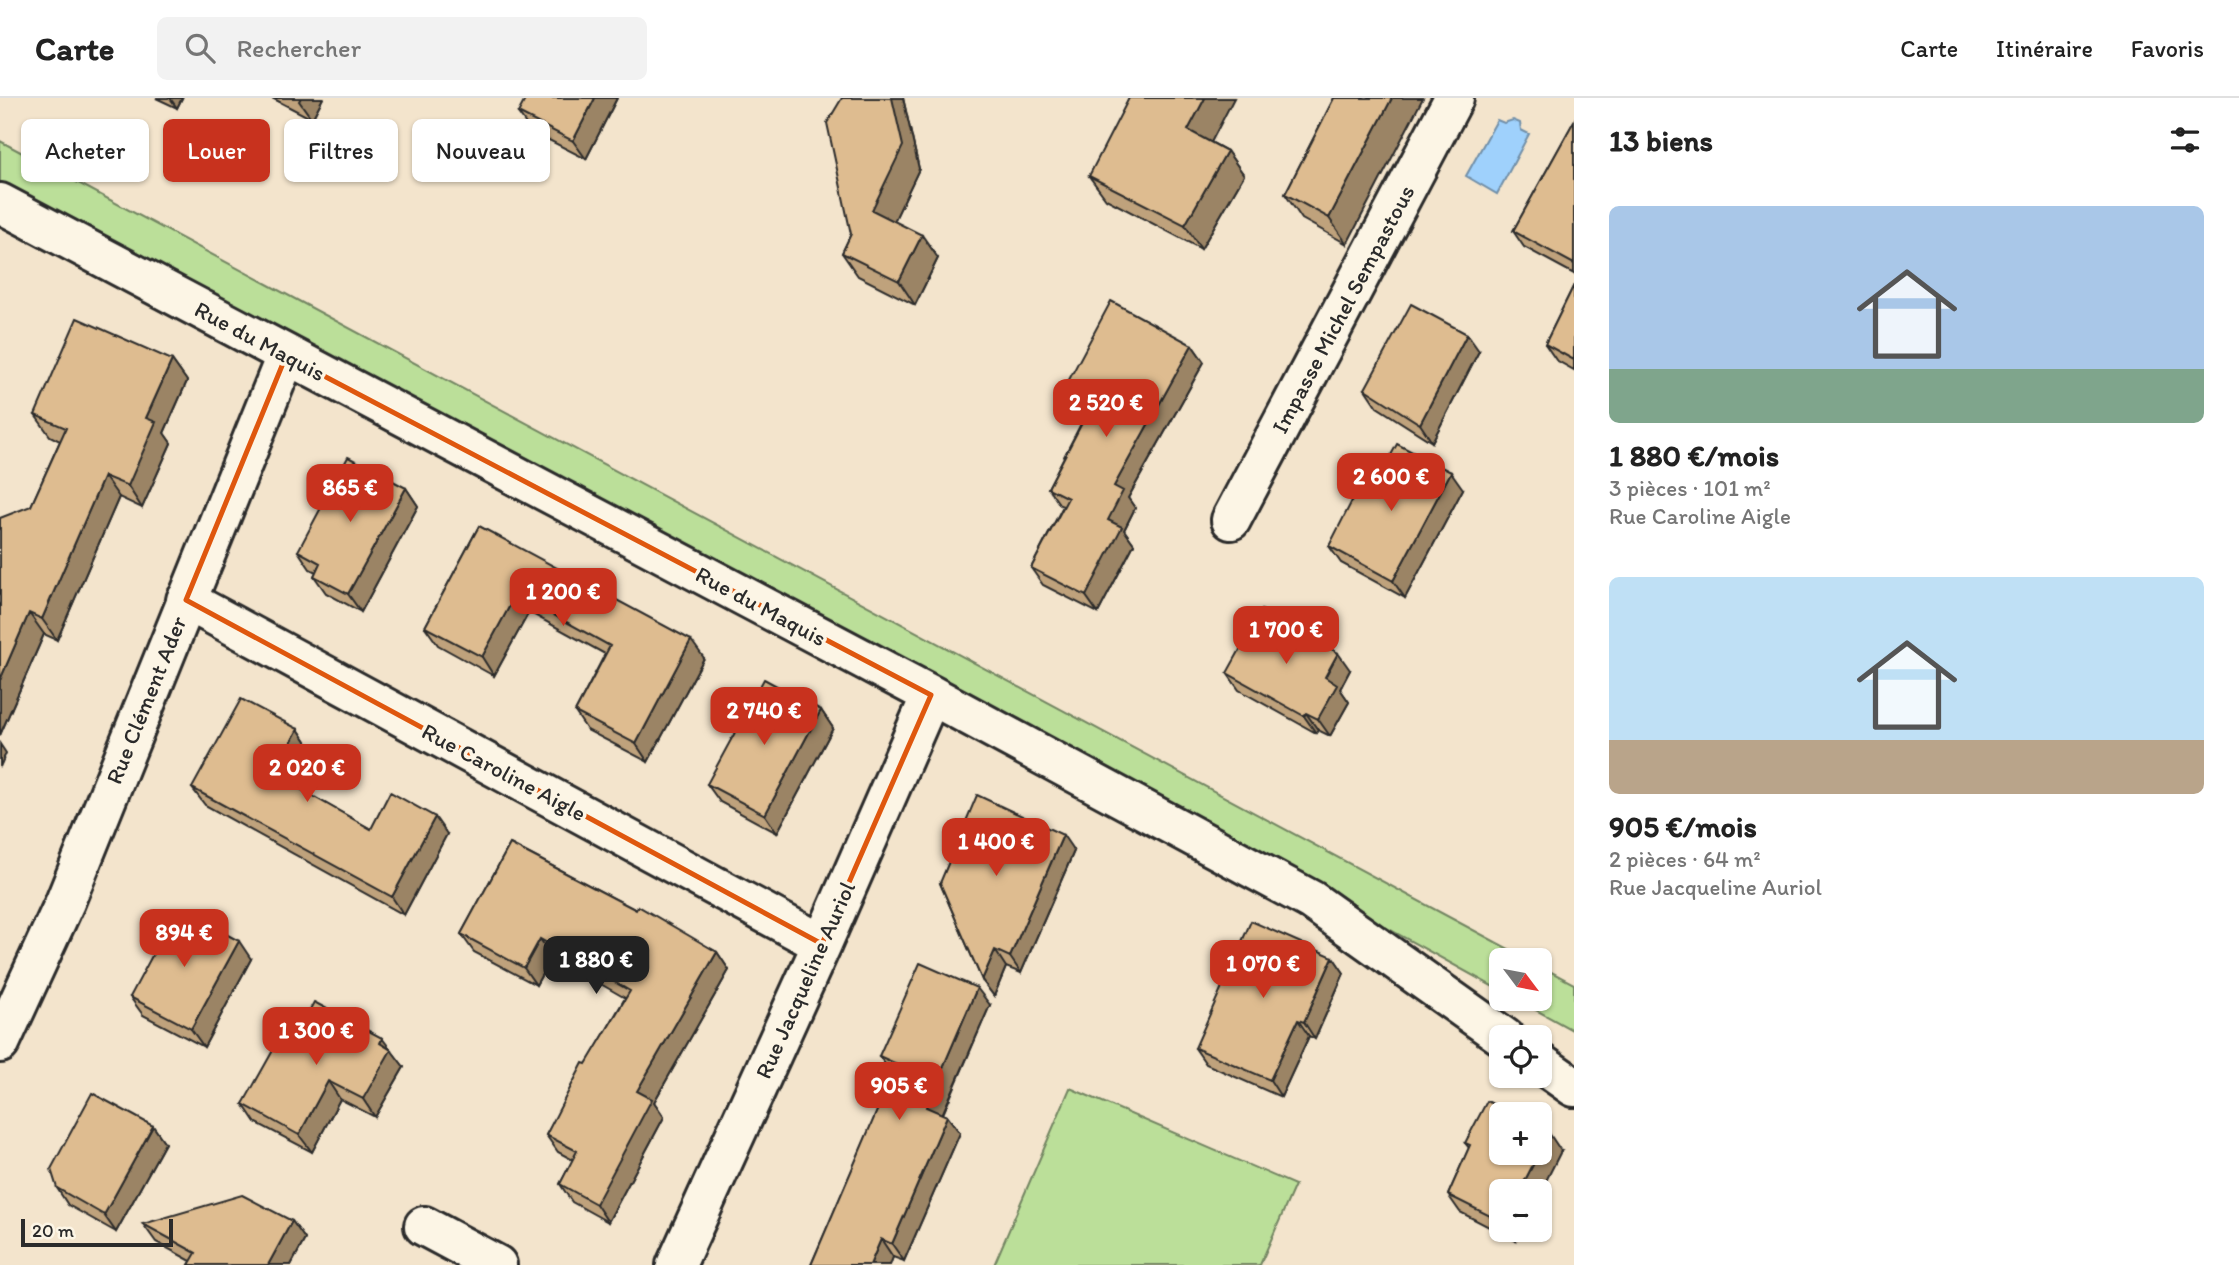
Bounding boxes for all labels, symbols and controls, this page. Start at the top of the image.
search box [157,17,647,80]
text: Carte [35,29,115,68]
icon: search [181,29,219,67]
text: Rechercher [237,32,361,64]
text: Carte [1900,34,1958,63]
text: Itinéraire [1996,34,2093,63]
text: Favoris [2131,34,2204,63]
chip: Acheter [21,119,149,182]
chip: Louer [163,119,270,182]
chip: Filtres [284,119,398,182]
chip: Nouveau [412,119,550,182]
icon: filters [2166,121,2204,159]
text: 13 biens [1609,122,1713,159]
street label: Impasse Michel Sempastous [1266,180,1420,438]
icon: home [1844,251,1970,377]
street label: Rue du Maquis [190,295,330,387]
pin: 2 520 € [1041,380,1171,439]
text: 2 520 € [1069,388,1143,416]
text: 1 880 €/mois [1609,437,1779,474]
pin: 2 600 € [1326,454,1456,513]
text: 2 600 € [1353,462,1429,490]
pin: 865 € [301,464,399,524]
text: 865 € [322,473,378,501]
text: 3 pièces · 101 m² [1609,474,1771,502]
text: Rue Caroline Aigle [1609,502,1791,530]
street label: Rue du Maquis [691,560,831,652]
pin: 1 200 € [498,568,628,628]
text: 1 200 € [526,577,600,605]
pin: 1 700 € [1221,606,1351,666]
street label: Rue Clément Ader [100,612,192,788]
text: 1 700 € [1249,615,1323,643]
icon: home [1844,622,1970,748]
pin: 2 740 € [699,688,829,747]
text: 2 740 € [727,696,801,724]
street label: Rue Caroline Aigle [417,717,591,827]
pin: 2 020 € [242,744,372,804]
text: 2 020 € [269,753,345,781]
text: 905 €/mois [1609,808,1757,845]
pin: 1 400 € [931,818,1061,878]
text: 1 400 € [958,827,1034,855]
text: 2 pièces · 64 m² [1609,845,1761,873]
text: Rue Jacqueline Auriol [1609,873,1822,901]
street label: Rue Jacqueline Auriol [749,877,861,1083]
pin: 894 € [135,910,233,969]
text: 894 € [156,918,212,946]
pin: 1 880 € [531,936,661,996]
pin: 1 070 € [1198,940,1328,1000]
text: 1 880 € [559,945,633,973]
north arrow [1489,948,1552,1012]
map controls [1489,948,1552,1242]
text: 1 070 € [1226,949,1300,977]
pin: 1 300 € [251,1007,381,1067]
text: 1 300 € [278,1016,354,1044]
button: locate [1489,1025,1552,1088]
pin: 905 € [850,1062,948,1122]
text: 905 € [871,1071,927,1099]
button: + [1489,1102,1552,1165]
button: − [1489,1179,1552,1242]
scale bar [21,1216,173,1248]
text: 20 m [32,1219,74,1242]

